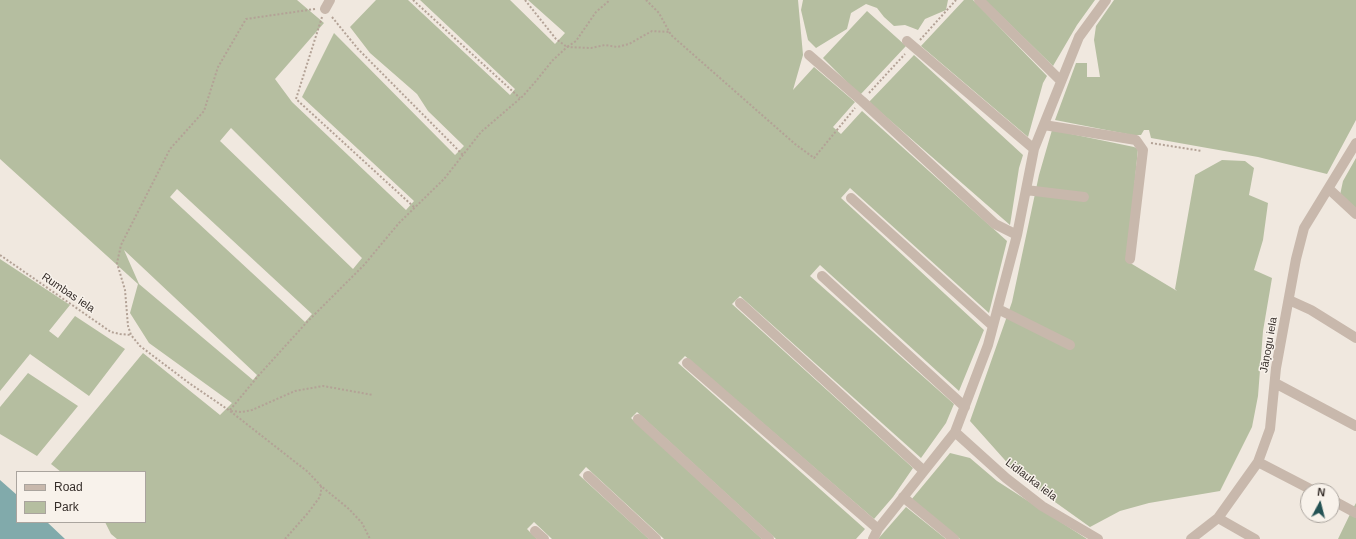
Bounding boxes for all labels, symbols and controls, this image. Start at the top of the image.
street label: Rumbas iela [39,270,97,316]
street label: Jāņogu iela [1258,316,1280,374]
street label: Lidlauka iela [1003,456,1059,504]
legend [16,471,146,523]
text: Road [54,480,83,494]
north arrow [1300,483,1340,523]
text: N [1317,486,1326,499]
text: Park [54,500,79,514]

